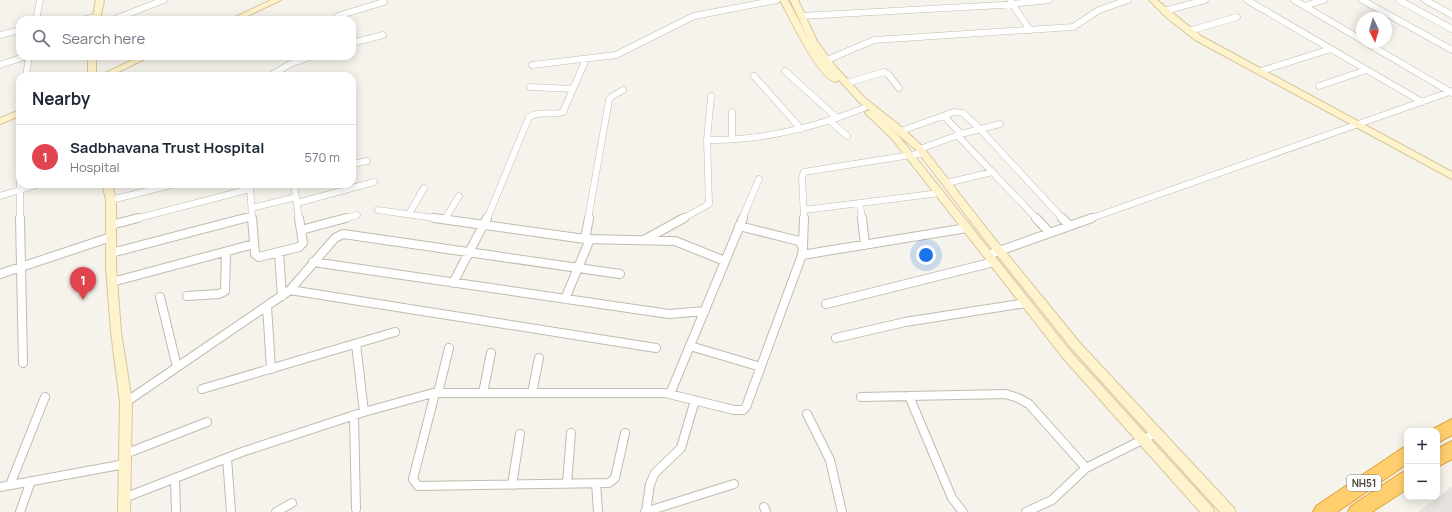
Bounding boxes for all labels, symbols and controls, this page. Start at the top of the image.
north arrow [1356,12,1392,48]
search box [16,16,356,60]
icon: search [30,27,52,49]
text: Search here [62,28,145,49]
text: Nearby [32,87,90,110]
text: Sadbhavana Trust Hospital [70,137,264,158]
text: 1 [42,148,48,166]
text: 570 m [304,148,340,166]
text: Hospital [70,158,120,176]
your location [916,245,936,265]
pin: 1 [70,267,96,300]
map controls [1404,428,1440,500]
button: + [1404,428,1440,464]
button: − [1404,464,1440,500]
road number: NH51 [1347,475,1381,491]

